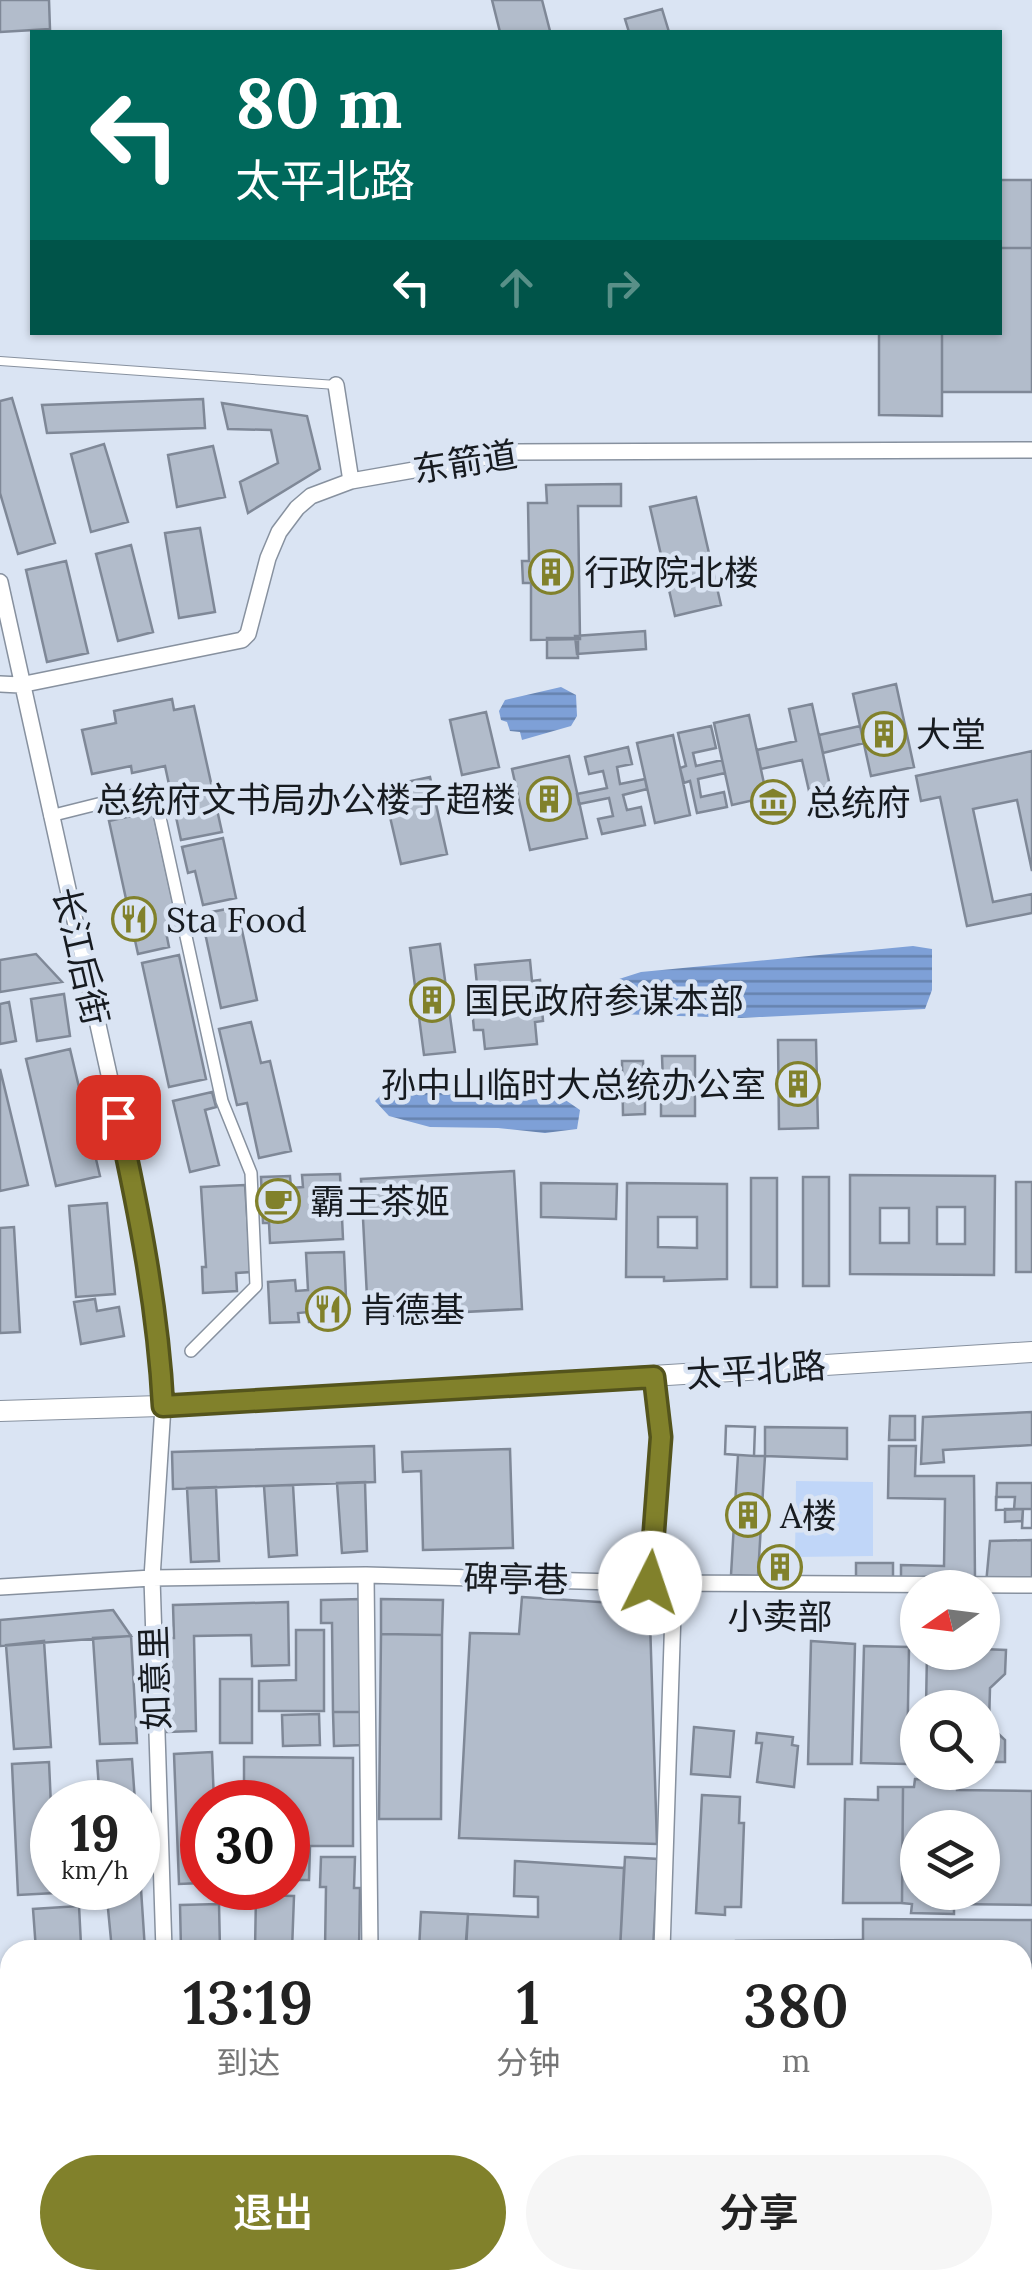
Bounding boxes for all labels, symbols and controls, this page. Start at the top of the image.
text: 80 m [235,58,402,147]
icon: left [70,70,200,200]
text: 太平北路 [235,152,415,209]
icon: left [384,260,439,315]
icon: ahead [489,260,544,315]
icon: right [594,260,649,315]
street label: 东箭道 [410,432,520,492]
building icon: 行政院北楼 [528,549,574,595]
place label: 行政院北楼 [584,550,759,595]
building icon: 大堂 [861,711,907,757]
place label: 大堂 [916,712,986,757]
building icon: 总统府文书局办公楼子超楼 [526,776,572,822]
place label: 总统府文书局办公楼子超楼 [96,777,516,822]
museum icon: 总统府 [750,779,796,825]
place label: 总统府 [806,780,911,825]
street label: 长江后街 [43,883,119,1029]
restaurant icon: Sta Food [111,896,157,942]
place label: Sta Food [166,897,307,942]
building icon: 国民政府参谋本部 [409,977,455,1023]
place label: 国民政府参谋本部 [464,978,744,1023]
building icon: 孙中山临时大总统办公室 [775,1061,821,1107]
place label: 孙中山临时大总统办公室 [381,1062,766,1107]
pin [76,1075,161,1160]
icon: arrive [91,1090,146,1145]
cafe icon: 霸王茶姬 [255,1178,301,1224]
place label: 霸王茶姬 [310,1179,450,1224]
restaurant icon: 肯德基 [305,1286,351,1332]
place label: 肯德基 [360,1287,465,1332]
street label: 太平北路 [685,1343,827,1397]
building icon: A楼 [725,1492,771,1538]
place label: A楼 [779,1493,837,1538]
position arrow [598,1531,702,1635]
building icon: 小卖部 [757,1544,803,1590]
street label: 碑亭巷 [463,1556,569,1602]
north arrow [900,1570,1000,1670]
map controls [900,1570,1000,1910]
place label: 小卖部 [727,1594,833,1639]
street label: 如意里 [131,1625,179,1731]
button: search [900,1690,1000,1790]
speed limit sign: 30 [180,1780,310,1910]
text: 19 [70,1801,120,1865]
button: layers [900,1810,1000,1910]
text: km/h [61,1854,129,1886]
text: 13:19 [183,1964,313,2040]
text: 1 [517,1964,540,2040]
text: 380 [743,1967,849,2043]
text: m [782,2040,810,2081]
text: 到达 [216,2042,280,2083]
text: 分钟 [496,2042,560,2083]
button: 退出 [40,2155,506,2270]
button: 分享 [526,2155,992,2270]

